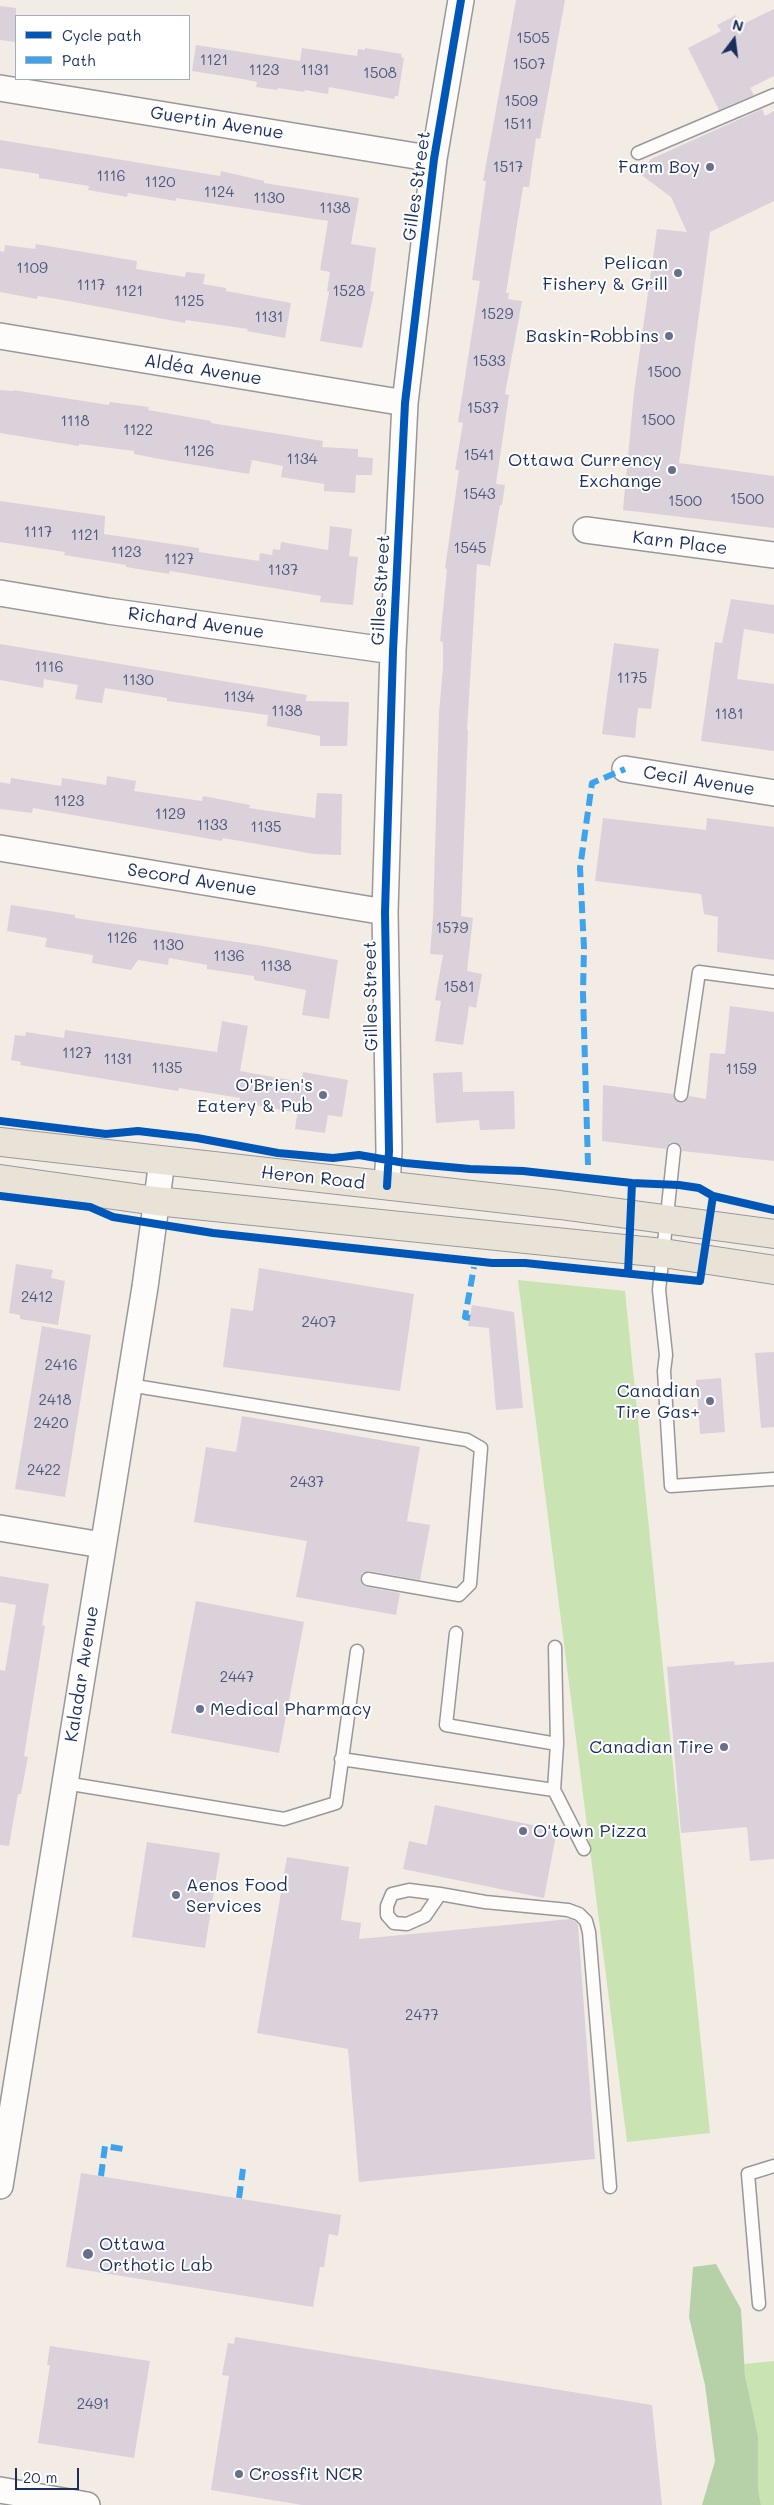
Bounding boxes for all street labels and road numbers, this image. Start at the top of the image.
street label: Guertin Avenue [149,102,285,144]
street label: Gilles Street [399,130,435,242]
street label: Aldéa Avenue [143,350,263,390]
street label: Karn Place [631,526,729,560]
street label: Gilles Street [367,534,395,646]
street label: Richard Avenue [126,603,266,643]
street label: Cecil Avenue [642,762,756,800]
street label: Secord Avenue [126,859,258,901]
street label: Gilles Street [359,940,383,1052]
street label: Heron Road [260,1162,366,1194]
street label: Kaladar Avenue [61,1604,103,1744]

